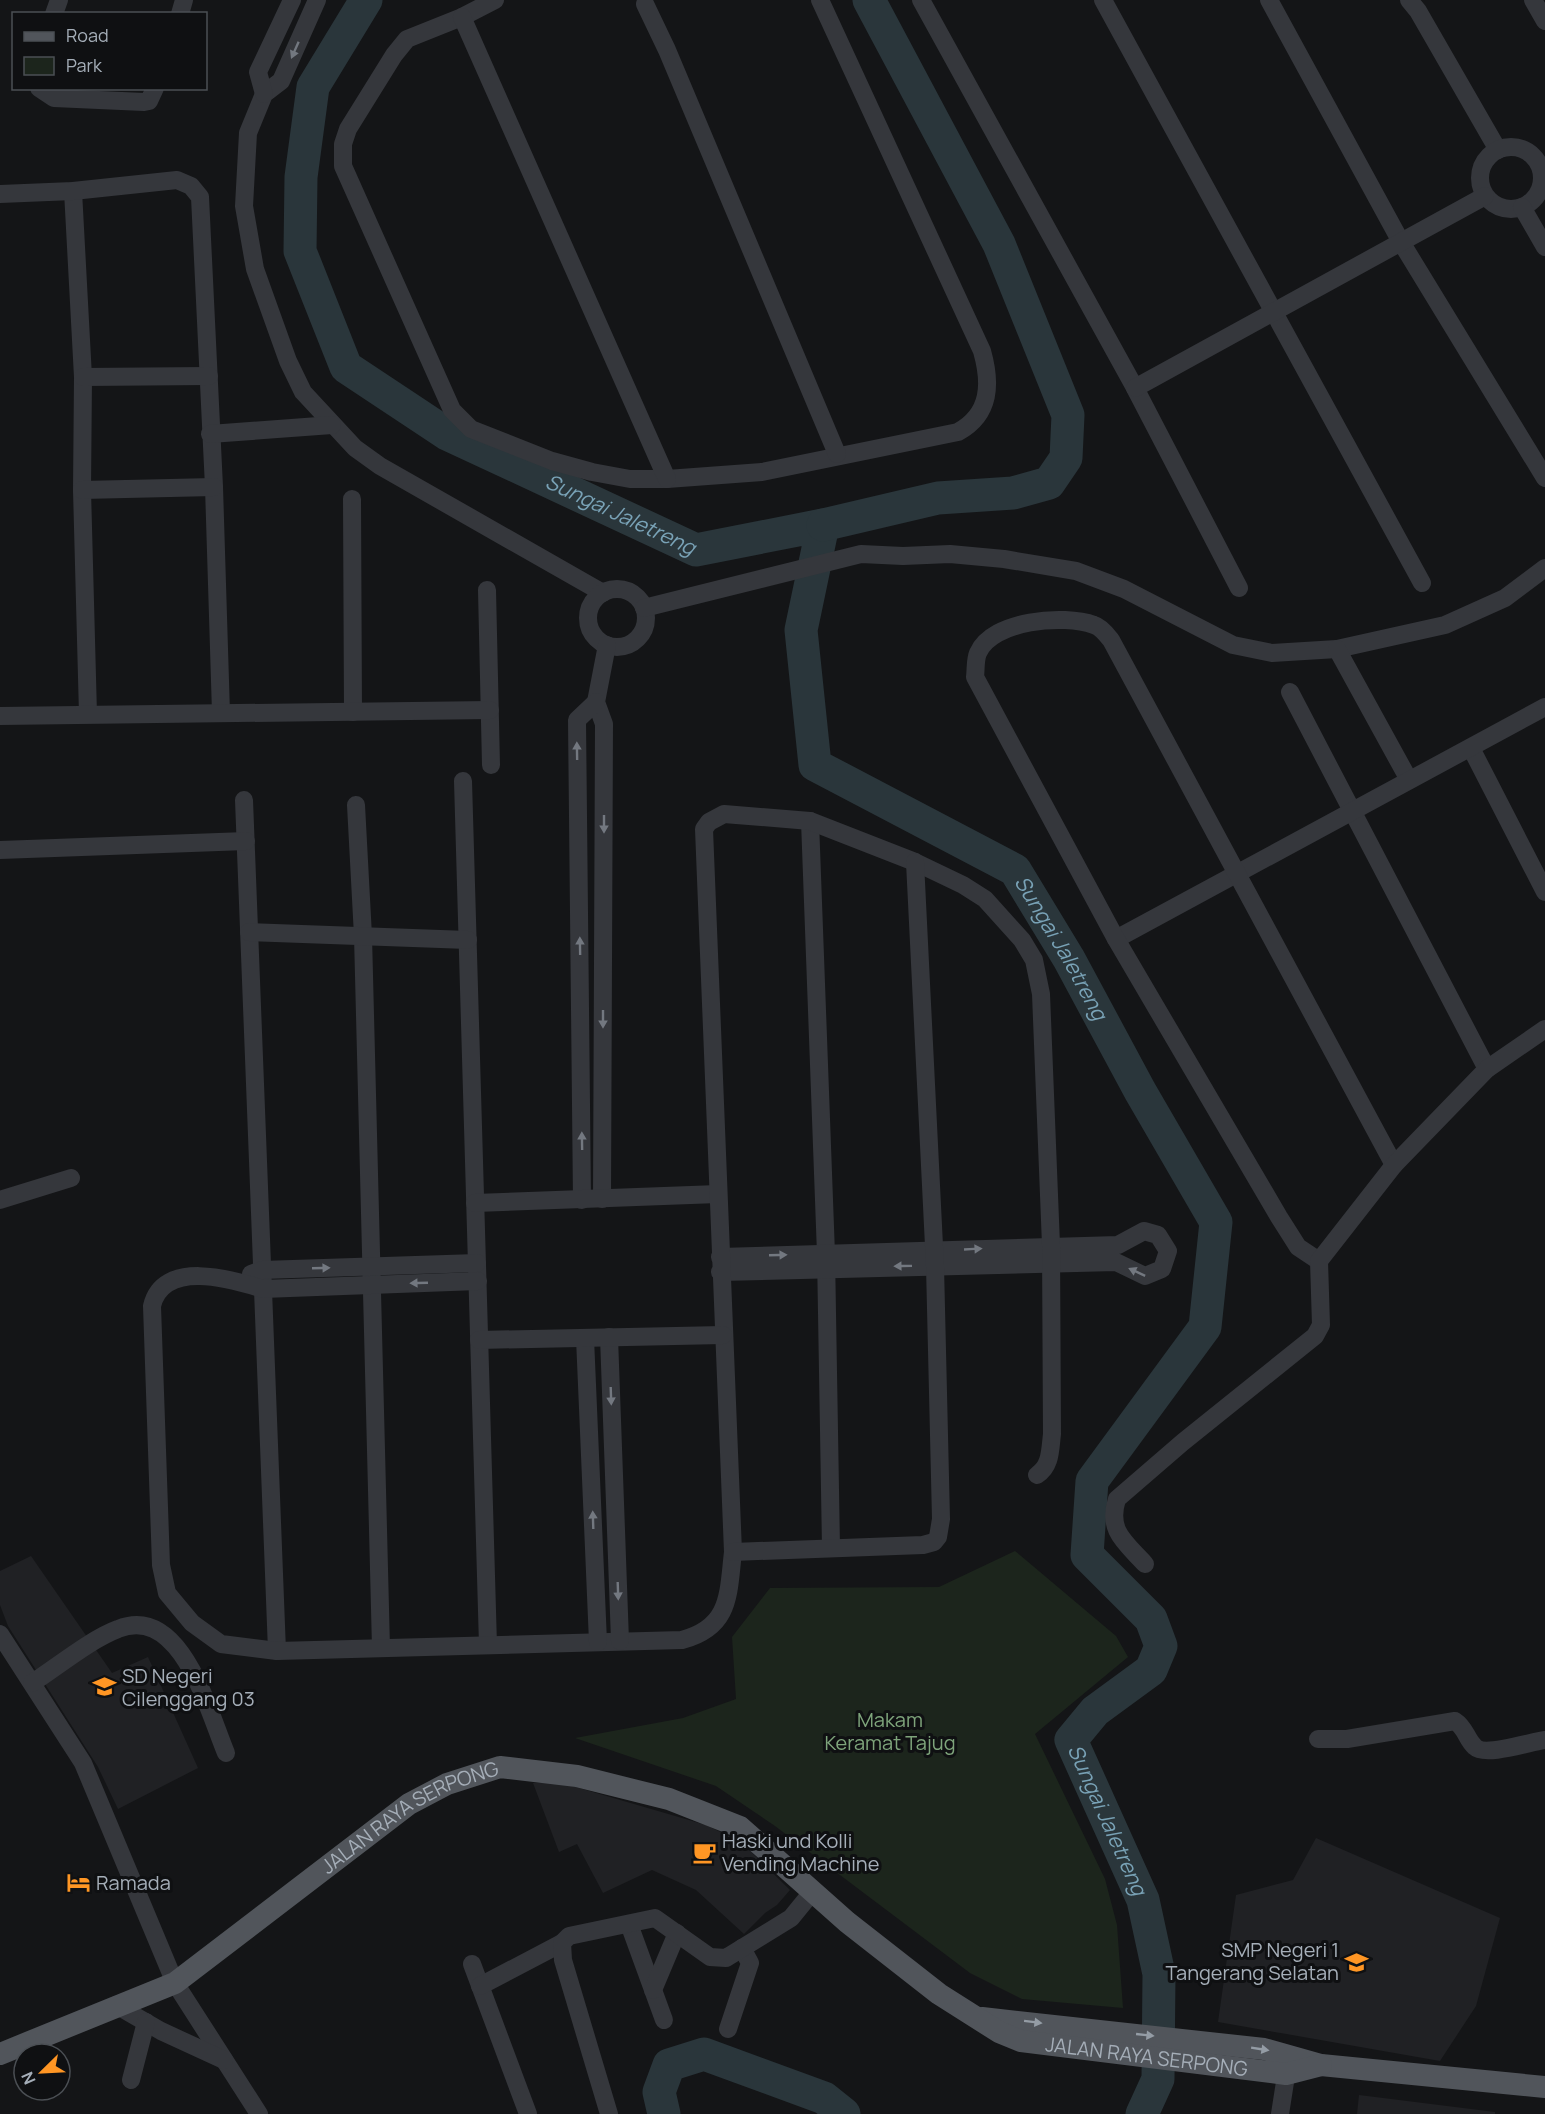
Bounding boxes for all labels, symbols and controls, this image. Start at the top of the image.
legend [12,12,207,90]
text: Road [66,23,109,47]
one-way arrow [290,42,300,60]
text: Park [66,53,103,77]
water label: Sungai Jaletreng [541,467,702,562]
one-way arrow [572,742,582,761]
one-way arrow [599,815,609,834]
water label: Sungai Jaletreng [1009,870,1115,1026]
one-way arrow [575,937,584,956]
one-way arrow [598,1010,608,1029]
one-way arrow [577,1132,587,1151]
one-way arrow [963,1244,982,1253]
one-way arrow [769,1251,788,1260]
one-way arrow [894,1262,913,1271]
one-way arrow [311,1263,330,1273]
one-way arrow [1128,1267,1146,1277]
one-way arrow [410,1278,429,1287]
one-way arrow [606,1386,616,1405]
one-way arrow [588,1511,597,1530]
one-way arrow [613,1581,622,1600]
place label: SD Negeri Cilenggang 03 [122,1662,255,1712]
school or university icon: SD Negeri Cilenggang 03 [91,1674,117,1700]
park label: Makam Keramat Tajug [824,1706,956,1756]
water label: Sungai Jaletreng [1062,1740,1155,1901]
street label: JALAN RAYA SERPONG [315,1754,502,1879]
place label: Haski und Kolli Vending Machine [722,1827,879,1877]
cafe icon: Haski und Kolli Vending Machine [691,1840,717,1866]
place label: Ramada [96,1869,171,1896]
hotel icon: Ramada [65,1870,91,1896]
place label: SMP Negeri 1 Tangerang Selatan [1166,1936,1339,1986]
school or university icon: SMP Negeri 1 Tangerang Selatan [1344,1949,1370,1975]
one-way arrow [1023,2017,1042,2027]
street label: JALAN RAYA SERPONG [1044,2030,1249,2082]
one-way arrow [1135,2030,1154,2040]
north arrow [12,2042,72,2102]
one-way arrow [1251,2044,1270,2053]
text: N [16,2068,41,2088]

